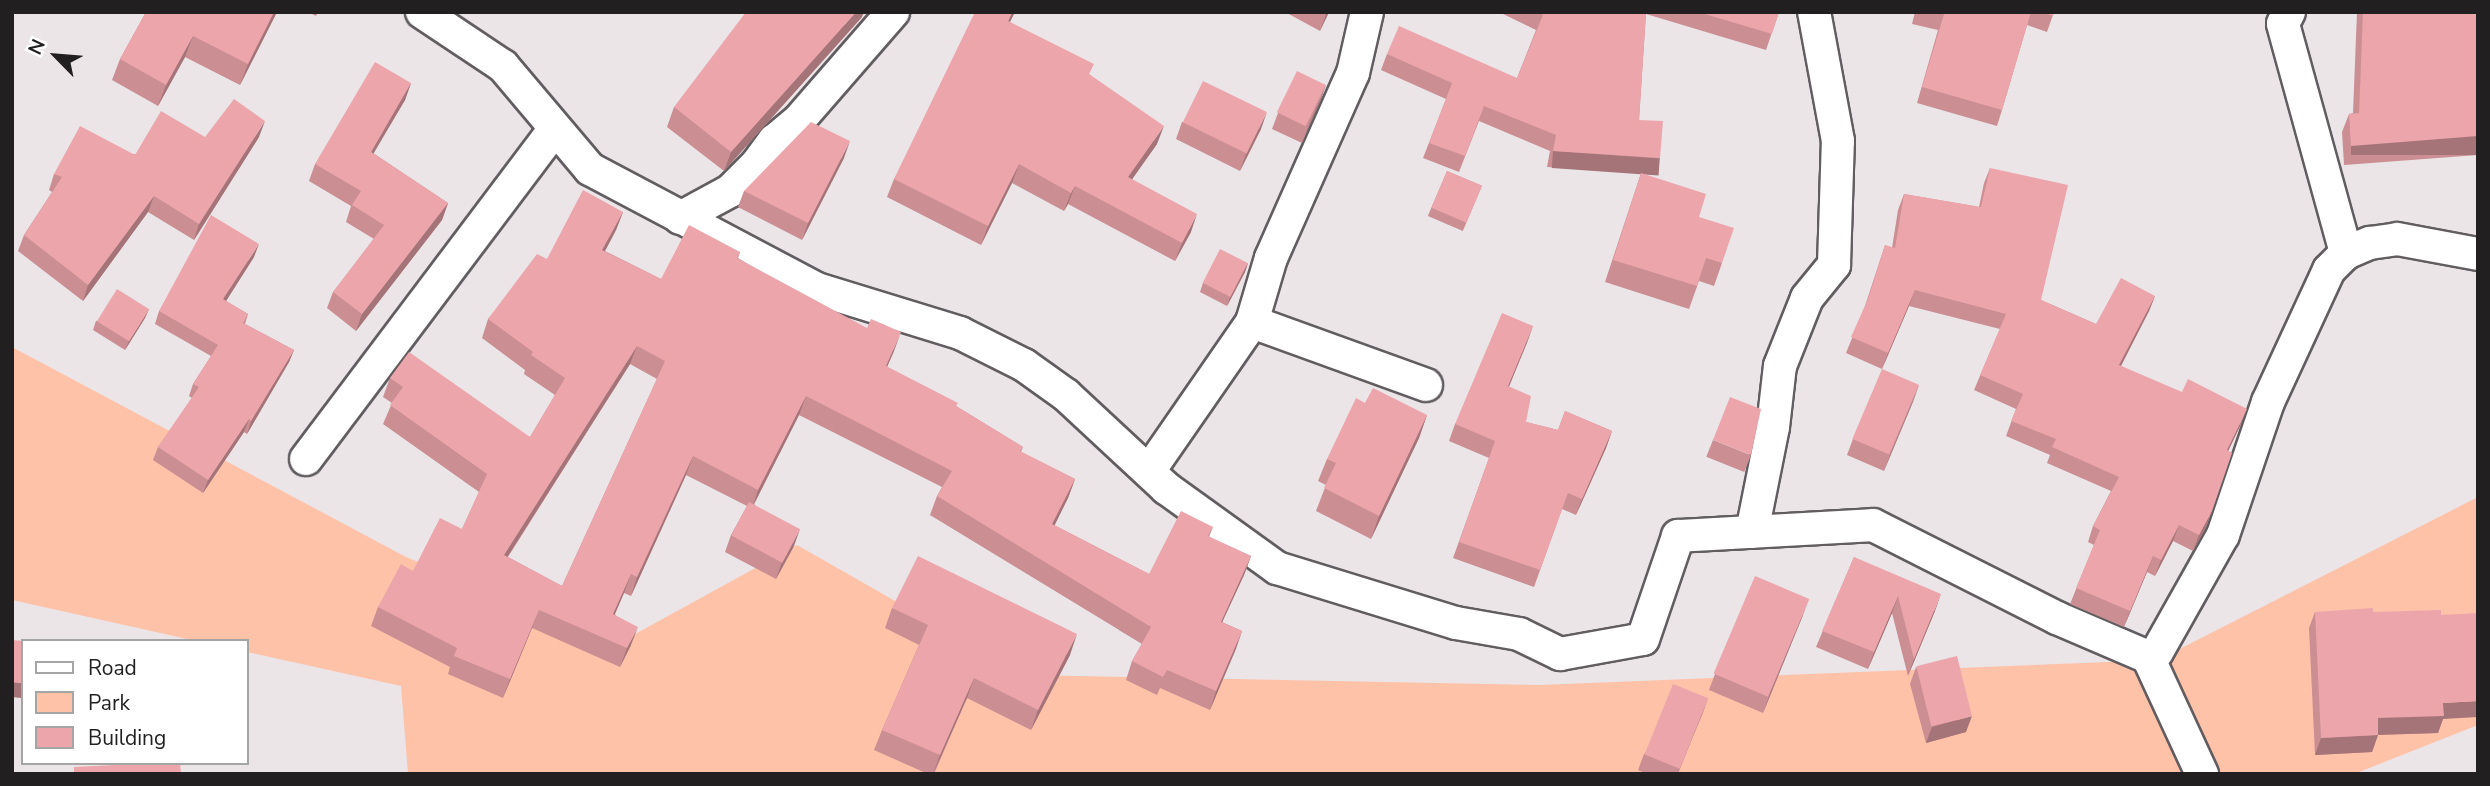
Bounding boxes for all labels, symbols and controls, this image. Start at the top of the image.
north arrow [21,21,91,91]
text: N [22,35,52,59]
legend [21,639,248,765]
text: Road [88,654,137,682]
text: Park [88,689,130,717]
text: Building [88,724,166,752]

